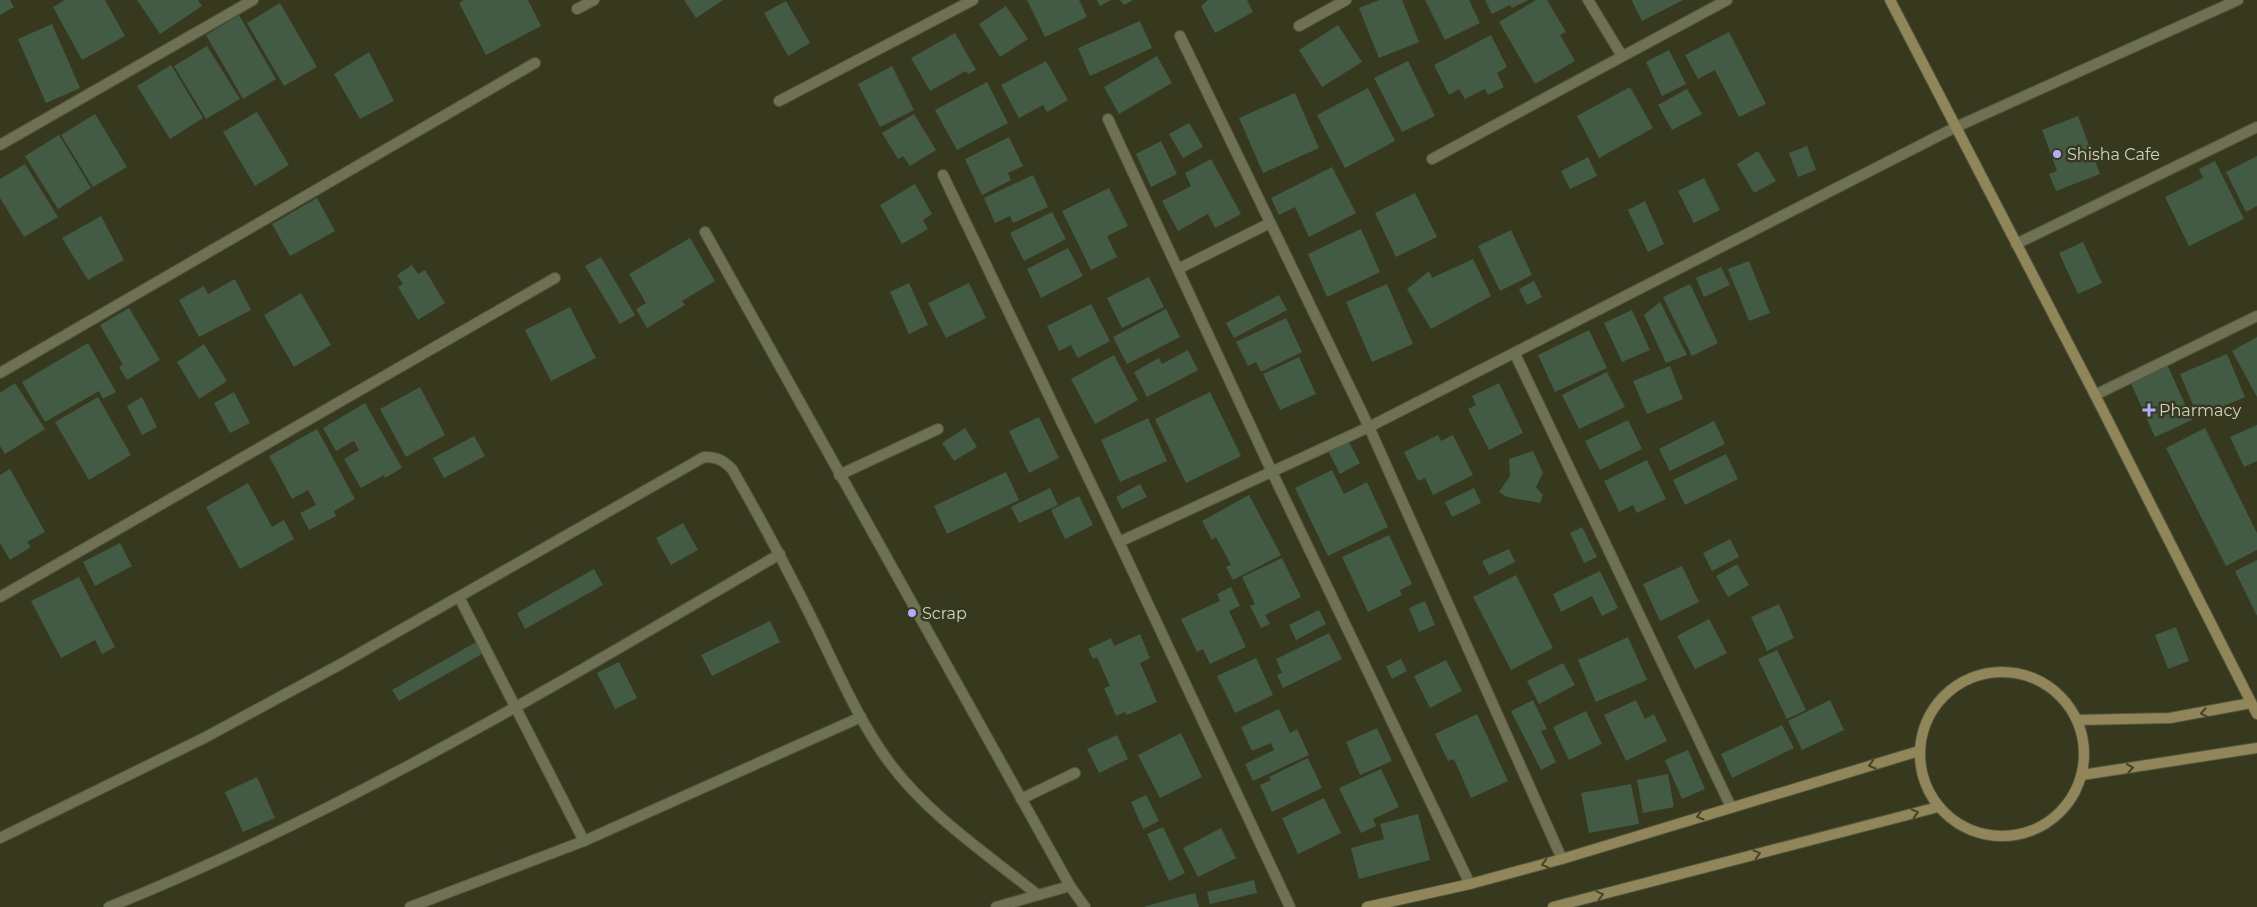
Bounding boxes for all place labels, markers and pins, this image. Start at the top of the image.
place label: Shisha Cafe [2067,145,2160,164]
marker: Shisha Cafe [2051,148,2063,160]
place label: Pharmacy [2159,401,2241,420]
marker: Pharmacy [2143,404,2155,416]
place label: Scrap [922,604,967,623]
marker: Scrap [906,607,918,619]

